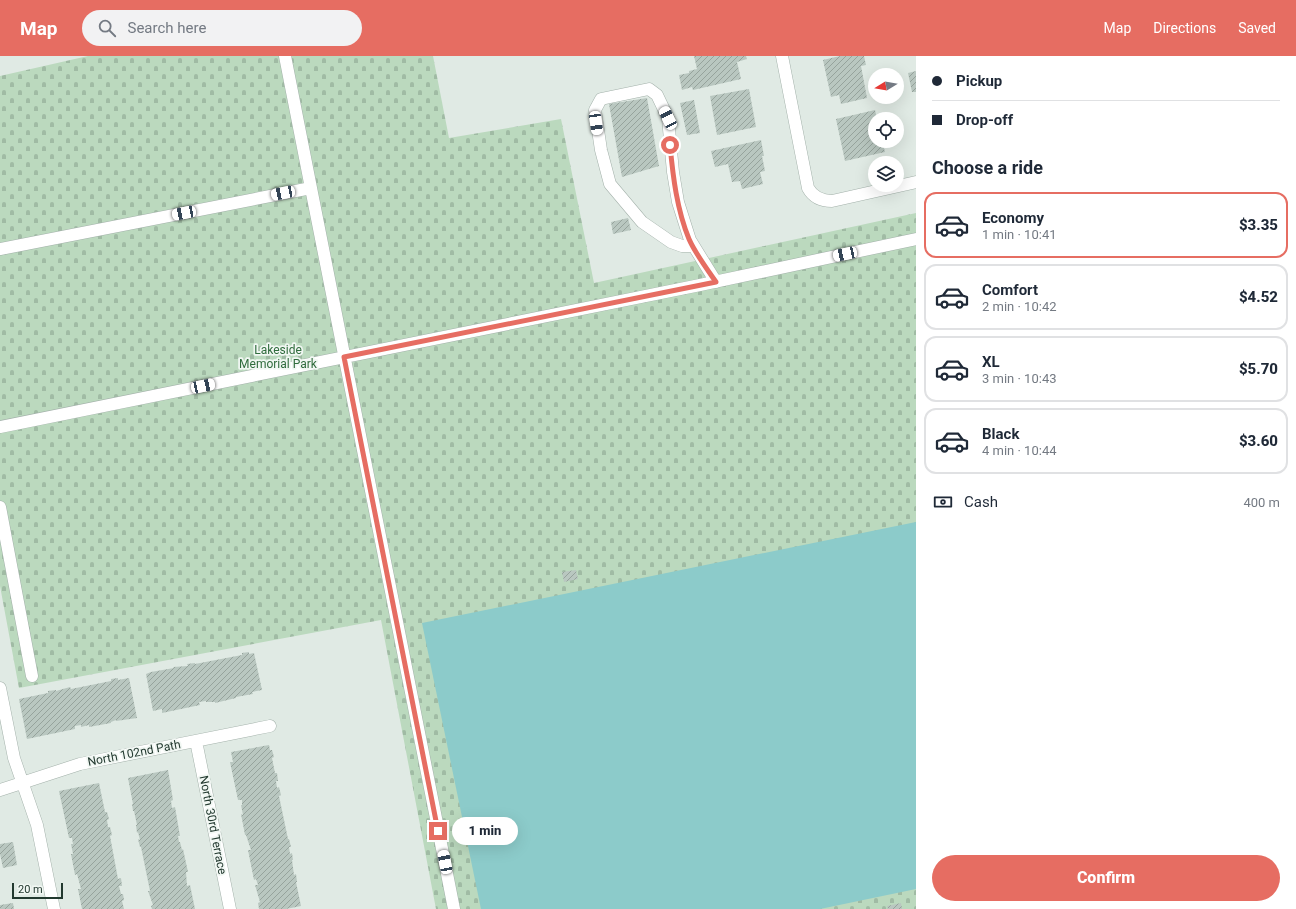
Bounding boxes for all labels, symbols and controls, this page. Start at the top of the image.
search box [82,10,362,46]
text: Map [20,17,58,40]
icon: search [96,17,118,39]
text: Search here [128,19,206,37]
text: Map [1104,20,1131,36]
text: Directions [1153,20,1216,36]
text: Saved [1238,20,1276,36]
north arrow [868,68,904,104]
map controls [868,68,904,192]
text: Pickup [956,72,1002,90]
car [657,105,679,131]
car [588,110,604,136]
text: Drop-off [956,111,1013,129]
button: locate [868,112,904,148]
route start [661,136,679,154]
button: layers [868,156,904,192]
text: Choose a ride [932,157,1043,178]
car [270,185,296,201]
car [171,205,197,221]
icon: car [934,207,970,243]
text: Economy [982,209,1044,227]
text: $3.35 [1239,216,1278,234]
text: 1 min · 10:41 [982,227,1057,242]
car [832,246,858,262]
icon: car [934,279,970,315]
text: Comfort [982,281,1038,299]
text: $4.52 [1239,288,1278,306]
text: 2 min · 10:42 [982,299,1057,314]
park label: Lakeside Memorial Park [239,343,318,371]
icon: car [934,351,970,387]
text: XL [982,353,1000,371]
text: $5.70 [1239,360,1278,378]
text: 3 min · 10:43 [982,371,1057,386]
car [190,378,216,394]
icon: car [934,423,970,459]
text: Black [982,425,1019,443]
text: $3.60 [1239,432,1278,450]
text: 4 min · 10:44 [982,443,1057,458]
icon: cash [932,491,954,513]
text: Cash [964,493,998,511]
text: 400 m [1243,495,1280,510]
street label: North 102nd Path [86,737,182,769]
street label: North 30rd Terrace [197,774,229,876]
callout: 1 min [452,817,518,845]
route end [429,822,447,840]
text: 1 min [469,823,501,838]
car [437,849,453,875]
button: Confirm [932,855,1280,901]
scale bar [12,881,63,900]
text: 20 m [18,883,43,896]

